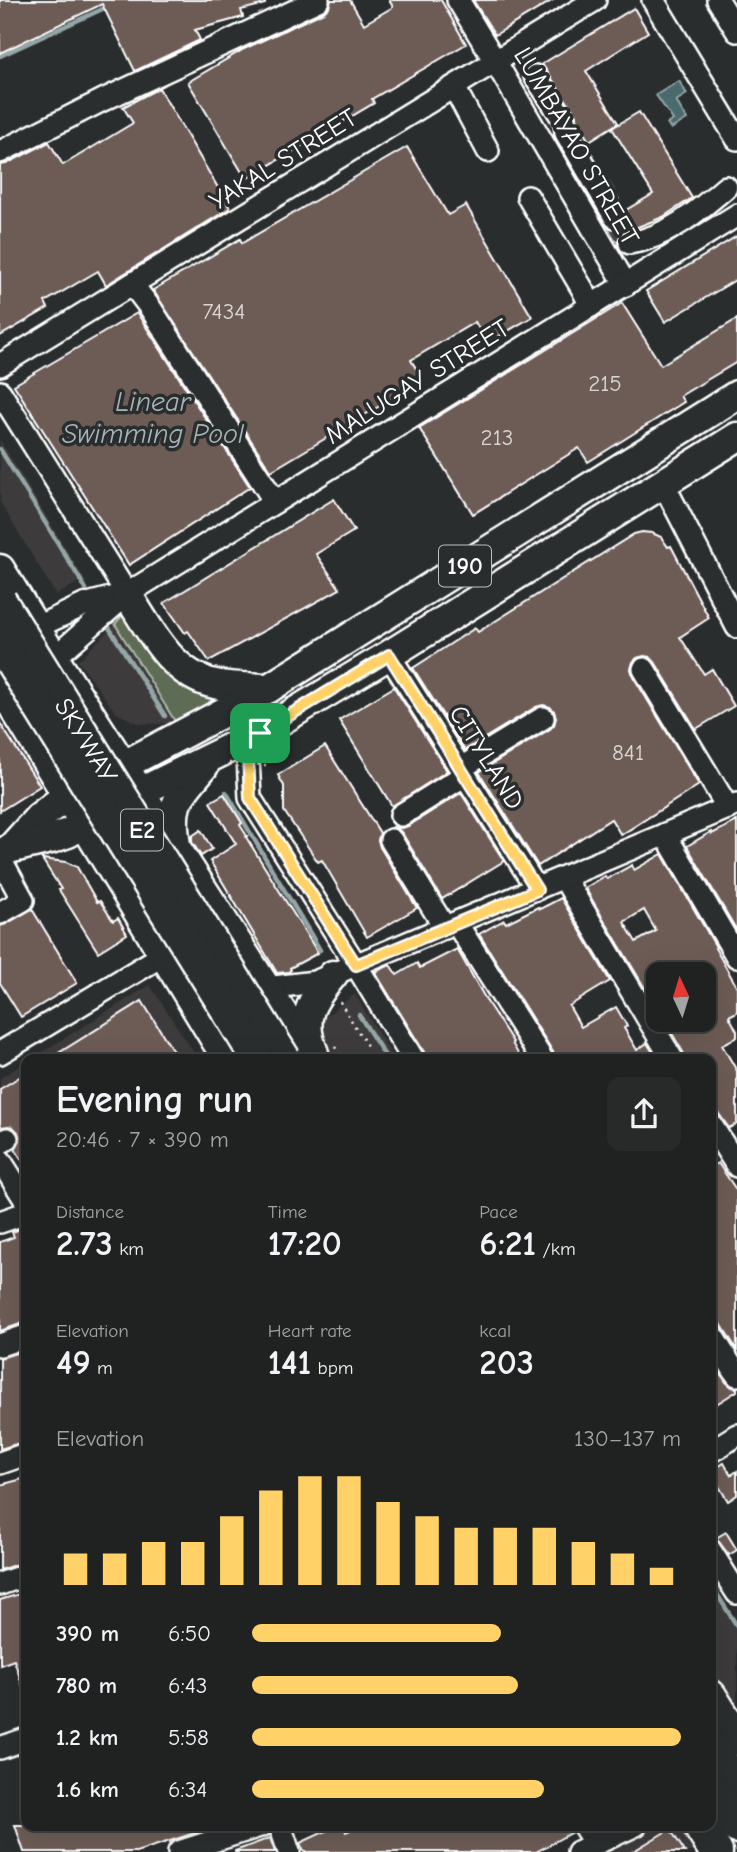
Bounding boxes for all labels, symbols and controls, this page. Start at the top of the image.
street label: LUMBAYAO STREET [507,42,645,251]
street label: YAKAL STREET [204,102,363,217]
house number: 7434 [203,298,245,325]
street label: MALUGAY STREET [320,313,516,451]
house number: 215 [588,370,622,397]
water label: Linear Swimming Pool [62,386,245,450]
house number: 213 [481,424,513,451]
road number: 190 [439,546,491,586]
street label: SKYWAY [48,693,124,789]
street label: CITYLAND [442,700,530,815]
pin [230,703,290,763]
icon: arrive [241,714,279,752]
house number: 841 [612,739,644,766]
road number: E2 [121,810,163,850]
north arrow [646,962,716,1032]
map controls [646,962,716,1032]
button: share [607,1077,681,1151]
text: Evening run [56,1078,253,1122]
text: 20:46 · 7 × 390 m [56,1126,229,1153]
text: Distance [56,1201,124,1223]
text: Time [268,1201,307,1223]
text: Pace [479,1201,518,1223]
text: 2.73 [56,1223,113,1264]
text: 17:20 [268,1223,342,1264]
text: 6:21 [479,1223,536,1264]
text: km [113,1238,144,1260]
text: /km [536,1238,576,1260]
text: Elevation [56,1320,129,1342]
text: Heart rate [268,1320,351,1342]
text: kcal [479,1320,511,1342]
text: 49 [56,1342,91,1383]
text: 141 [268,1342,311,1383]
text: 203 [479,1342,534,1383]
text: m [91,1357,113,1379]
text: bpm [311,1357,354,1379]
text: Elevation [56,1425,144,1452]
text: 130–137 m [574,1425,681,1452]
text: 390 m [56,1620,119,1647]
text: 6:50 [168,1620,211,1647]
text: 780 m [56,1672,117,1699]
text: 6:43 [168,1672,207,1699]
text: 1.2 km [56,1724,118,1751]
text: 5:58 [168,1724,209,1751]
text: 1.6 km [56,1776,119,1803]
text: 6:34 [168,1776,207,1803]

